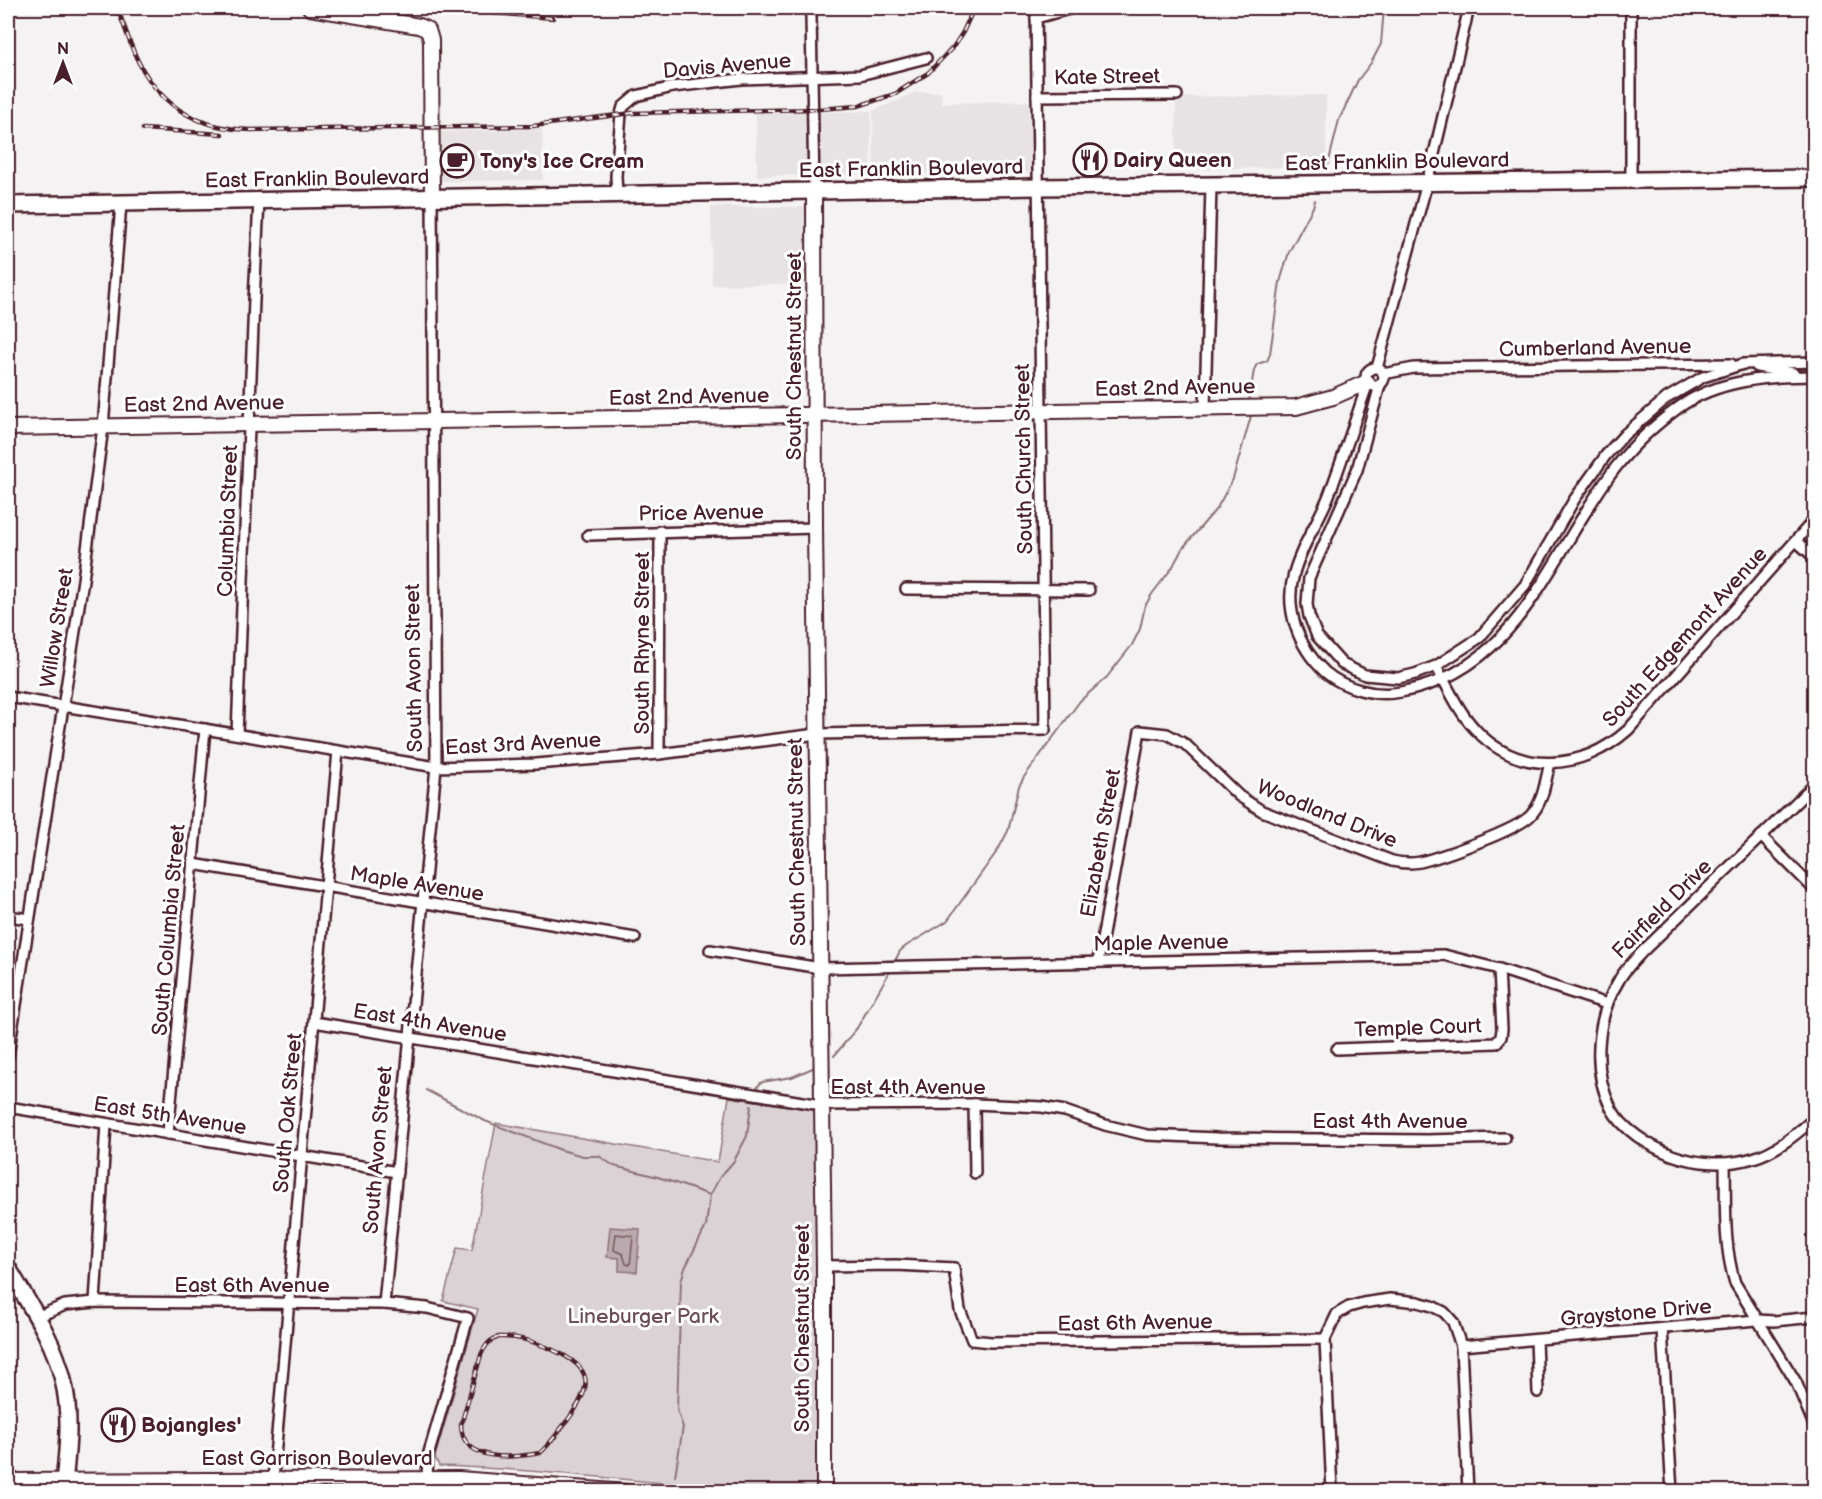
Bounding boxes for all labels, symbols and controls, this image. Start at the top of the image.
north arrow [33,33,93,93]
text: N [57,40,69,59]
street label: Davis Avenue [662,48,792,84]
street label: Kate Street [1054,64,1161,90]
restaurant icon: Dairy Queen [1072,142,1108,178]
cafe icon: Tony's Ice Cream [439,143,475,179]
place label: Dairy Queen [1113,148,1232,173]
street label: East Franklin Boulevard [1284,148,1510,176]
place label: Tony's Ice Cream [480,149,644,174]
street label: East Franklin Boulevard [798,155,1024,183]
street label: East Franklin Boulevard [204,165,430,193]
street label: South Chestnut Street [782,251,807,460]
street label: Cumberland Avenue [1499,334,1691,362]
street label: South Church Street [1010,363,1038,555]
street label: East 2nd Avenue [1094,374,1256,402]
street label: East 2nd Avenue [608,383,770,411]
street label: East 2nd Avenue [123,390,285,418]
street label: Columbia Street [213,444,243,598]
street label: Price Avenue [638,499,764,527]
street label: South Edgemont Avenue [1597,542,1773,732]
street label: South Rhyne Street [630,551,655,735]
street label: Willow Street [35,566,79,690]
street label: South Avon Street [400,583,428,753]
street label: East 3rd Avenue [444,727,602,761]
street label: South Chestnut Street [783,737,811,946]
street label: Elizabeth Street [1076,766,1126,919]
street label: Woodland Drive [1253,774,1401,854]
street label: South Columbia Street [147,823,191,1037]
street label: Fairfield Drive [1607,854,1717,964]
street label: Maple Avenue [348,861,486,907]
street label: Maple Avenue [1093,929,1229,957]
street label: East 4th Avenue [351,999,509,1047]
street label: Temple Court [1354,1013,1483,1043]
street label: South Oak Street [269,1031,308,1194]
street label: South Avon Street [358,1064,398,1235]
street label: East 4th Avenue [830,1075,986,1100]
street label: East 5th Avenue [92,1092,248,1140]
street label: East 4th Avenue [1312,1109,1468,1134]
street label: South Chestnut Street [790,1223,815,1432]
street label: East 6th Avenue [174,1273,330,1298]
street label: Graystone Drive [1559,1294,1713,1332]
park label: Lineburger Park [567,1304,720,1329]
street label: East 6th Avenue [1057,1309,1213,1337]
restaurant icon: Bojangles' [100,1407,136,1443]
place label: Bojangles' [141,1413,241,1438]
street label: East Garrison Boulevard [201,1446,433,1471]

